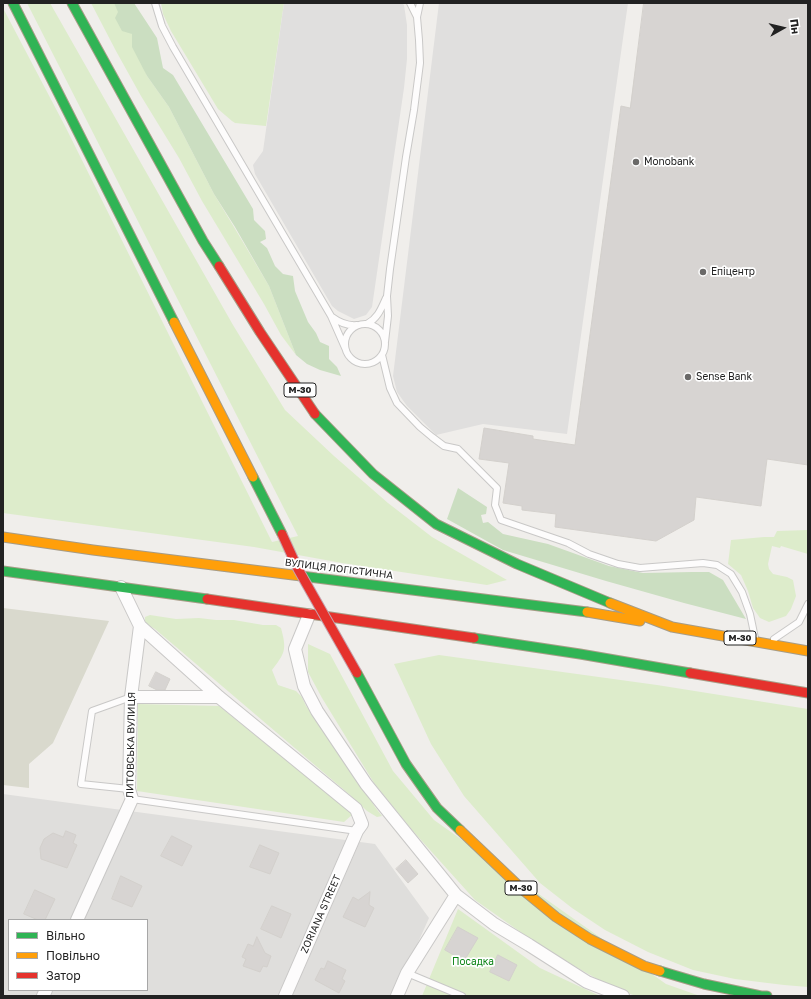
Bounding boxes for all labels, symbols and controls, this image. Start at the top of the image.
north arrow [763,8,803,48]
text: Пн [788,18,803,35]
place label: Monobank [644,156,694,168]
marker: Monobank [631,157,641,167]
place label: Епіцентр [711,266,755,278]
marker: Епіцентр [698,267,708,277]
place label: Sense Bank [696,371,752,383]
marker: Sense Bank [683,372,693,382]
road number: М-30 [284,383,316,397]
street label: ВУЛИЦЯ ЛОГІСТИЧНА [284,556,394,582]
road number: М-30 [724,631,756,645]
street label: ЛИТОВСЬКА ВУЛИЦЯ [124,692,138,798]
street label: ZORIANA STREET [298,873,344,955]
road number: М-30 [505,881,537,895]
legend [8,919,148,991]
text: Вільно [46,928,85,943]
text: Повільно [46,948,100,963]
park label: Посадка [452,956,494,968]
text: Затор [46,968,81,983]

